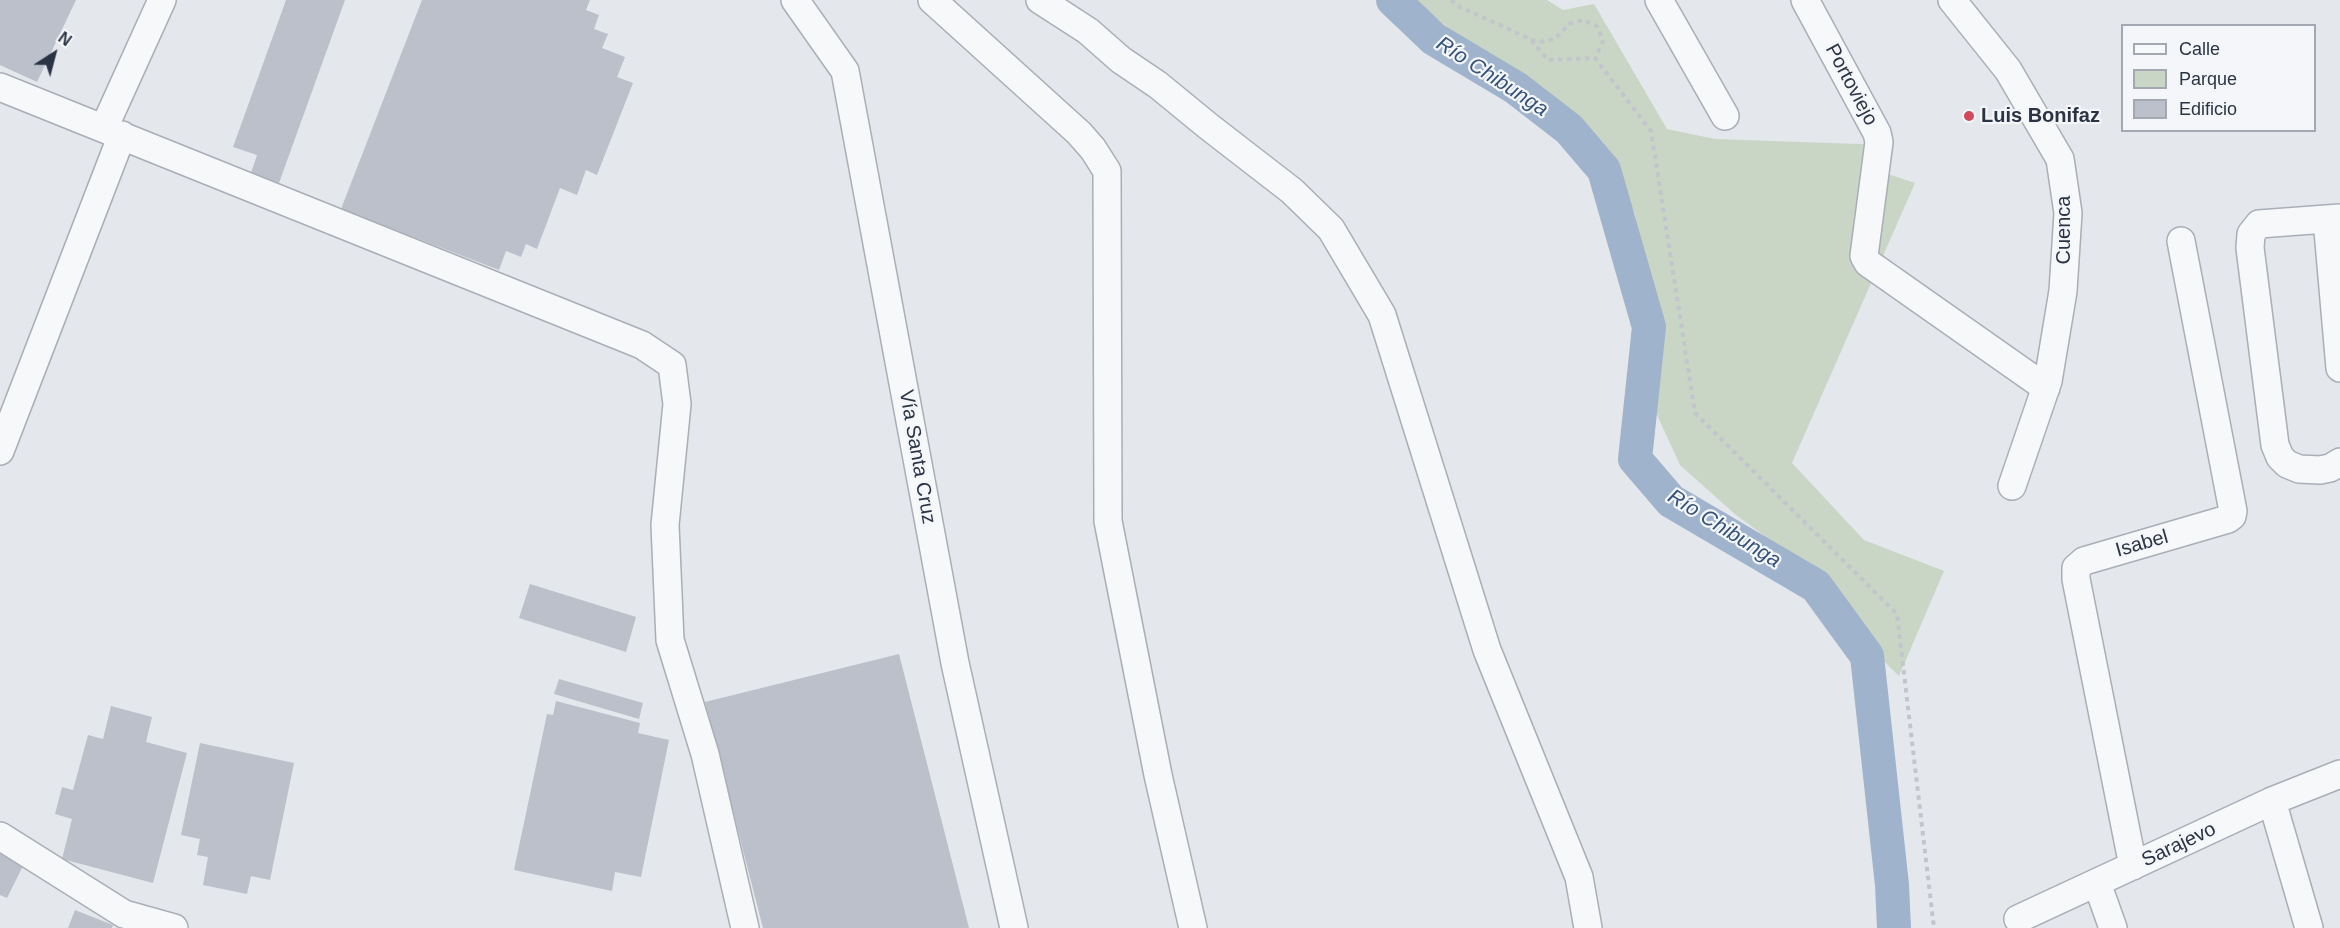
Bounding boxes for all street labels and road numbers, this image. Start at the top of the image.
street label: Portoviejo [1820,40,1882,130]
street label: Cuenca [2052,196,2076,264]
street label: Vía Santa Cruz [893,388,941,526]
street label: Isabel [2113,525,2171,563]
street label: Sarajevo [2138,817,2220,873]

